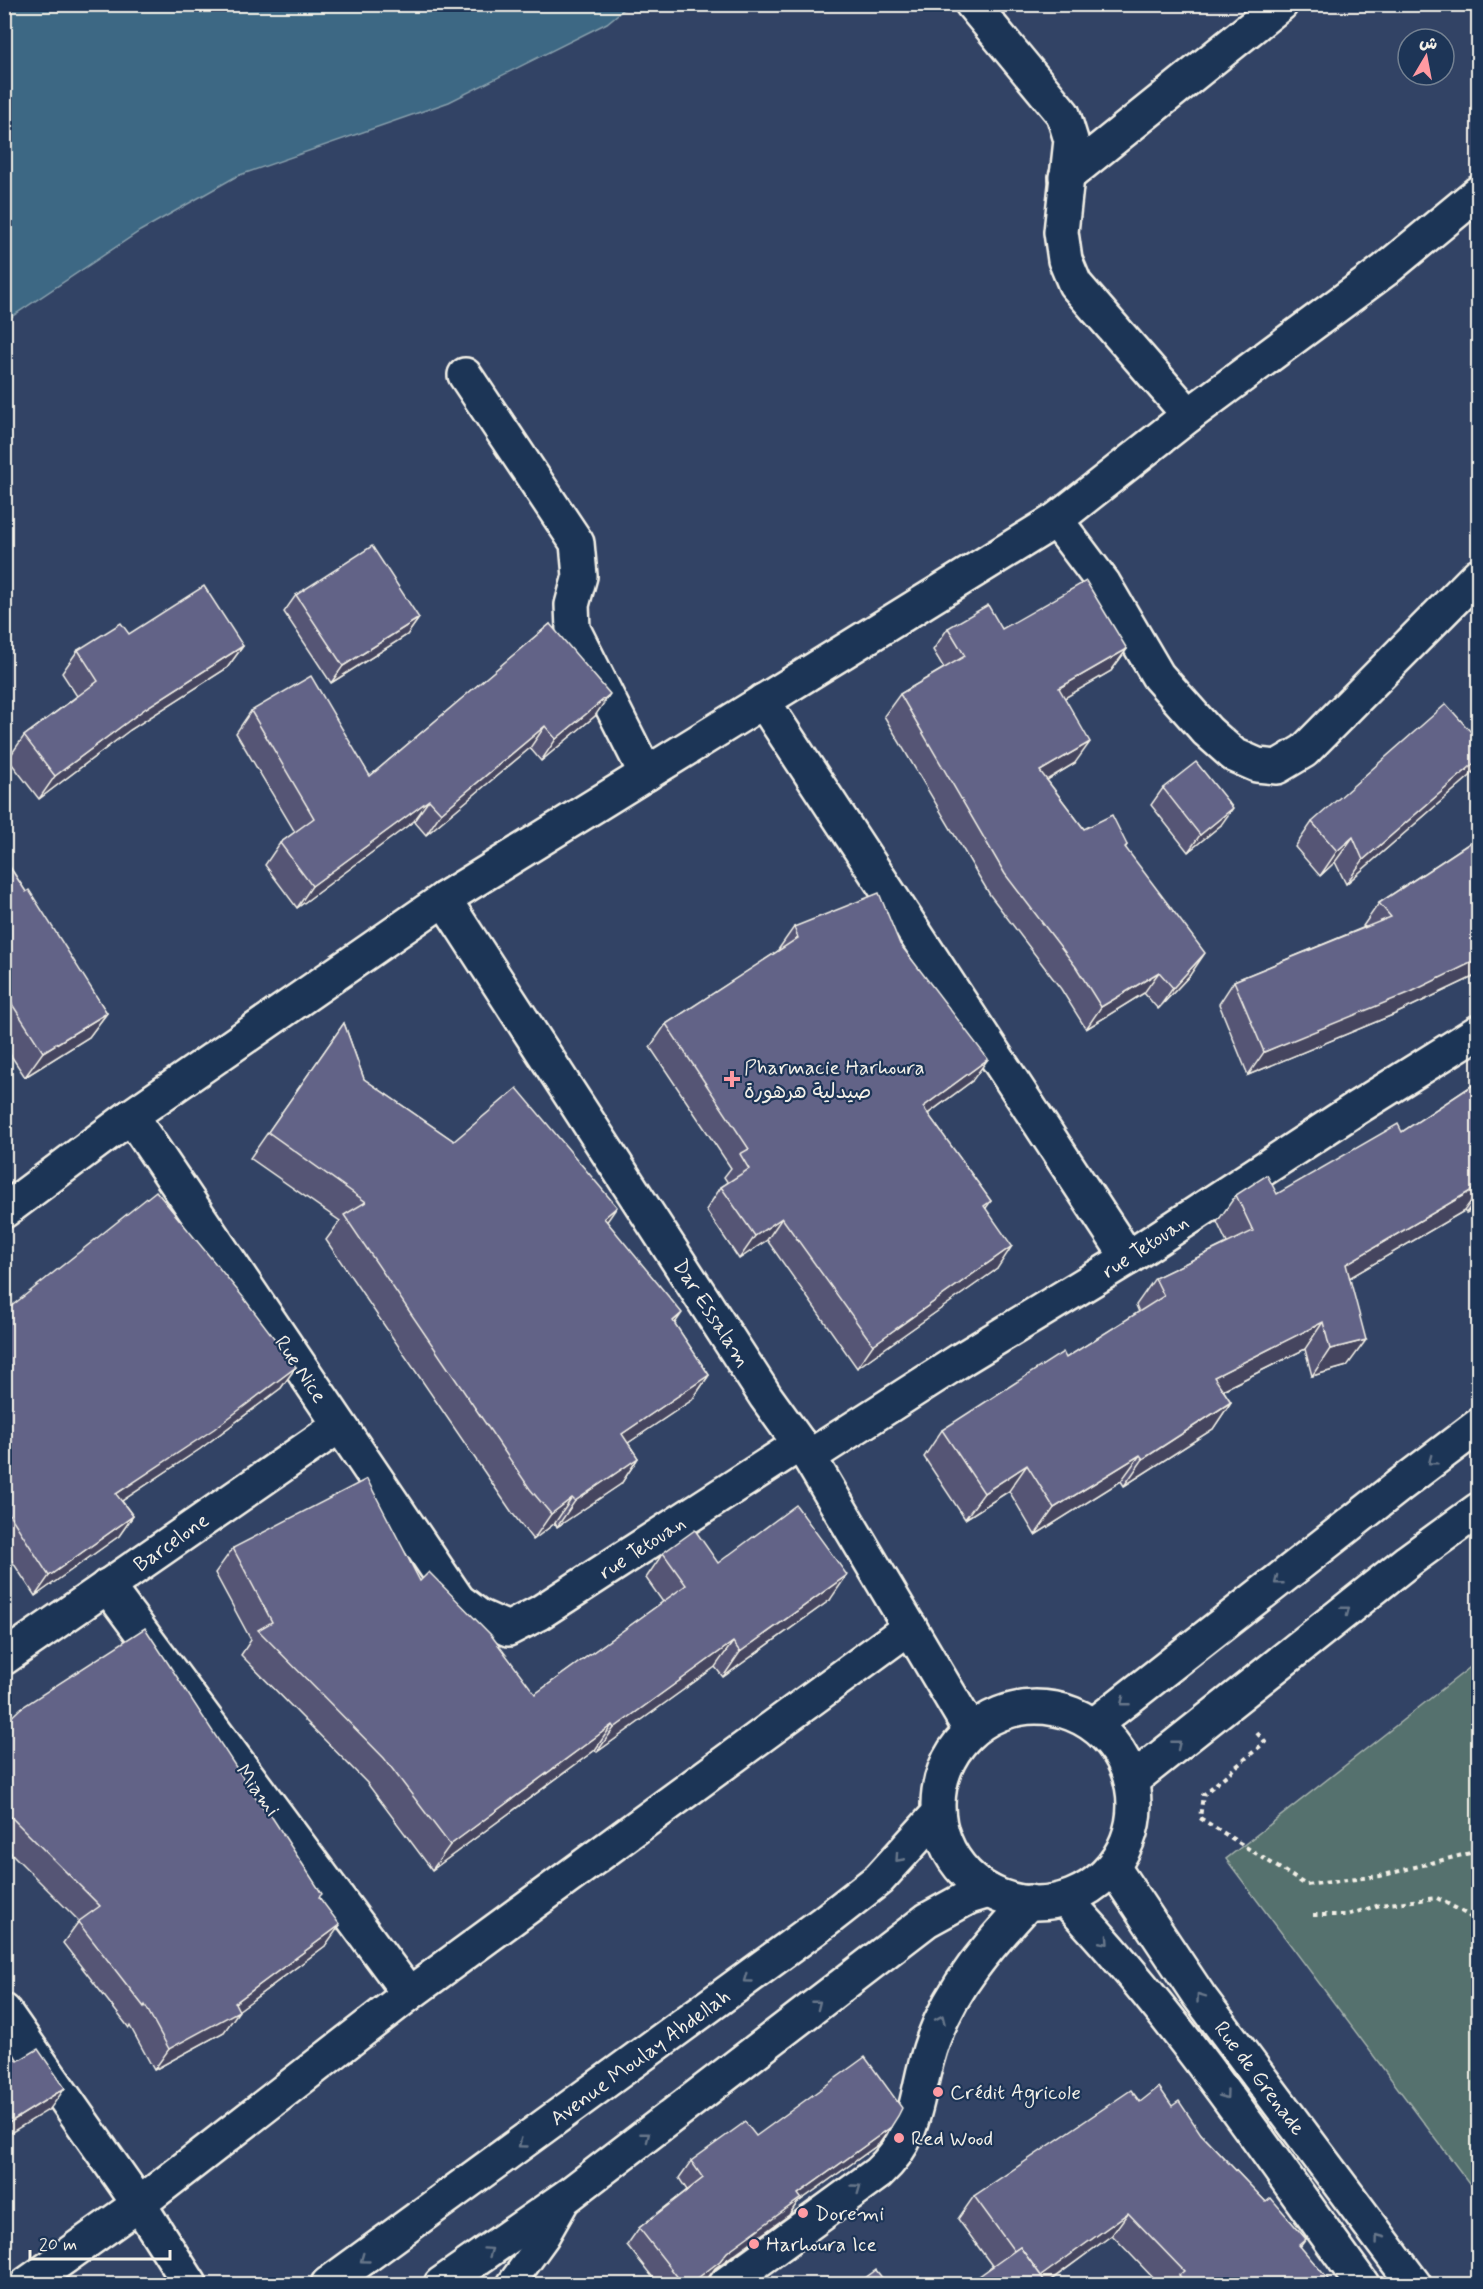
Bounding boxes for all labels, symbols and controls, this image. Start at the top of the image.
north arrow [1396,27,1456,87]
text: ش [1418,32,1439,56]
place label: Pharmacie Harhoura صيدلية هرهورة [744,1054,925,1106]
marker: Pharmacie Harhoura صيدلية هرهورة [725,1072,739,1086]
street label: rue Tetouan [1097,1208,1194,1285]
street label: Dar Essalam [666,1254,756,1373]
street label: Rue Nice [267,1330,333,1409]
one-way arrow [1427,1454,1438,1465]
street label: Barcelone [128,1507,215,1579]
street label: rue Tetouan [594,1509,691,1586]
one-way arrow [1273,1574,1284,1585]
one-way arrow [1340,1606,1351,1617]
one-way arrow [1120,1694,1131,1705]
one-way arrow [1170,1741,1181,1752]
street label: Miami [229,1759,286,1823]
one-way arrow [895,1851,906,1861]
one-way arrow [1098,1935,1109,1945]
one-way arrow [742,1972,753,1983]
street label: Avenue Moulay Abdellah [545,1983,736,2133]
one-way arrow [1196,1992,1207,2003]
one-way arrow [811,2000,822,2011]
one-way arrow [934,2014,946,2025]
street label: Rue de Grenade [1207,2016,1311,2141]
place label: Crédit Agricole [950,2079,1081,2108]
marker: Crédit Agricole [931,2085,945,2099]
one-way arrow [1218,2089,1229,2100]
place label: Red Wood [911,2125,993,2153]
marker: Red Wood [892,2131,906,2145]
one-way arrow [639,2132,650,2143]
one-way arrow [517,2136,528,2147]
one-way arrow [851,2184,862,2195]
place label: Doremi [815,2200,884,2228]
marker: Doremi [796,2206,810,2220]
scale bar [30,2223,170,2261]
place label: Harhoura Ice [766,2231,877,2259]
text: 20 m [39,2233,77,2257]
one-way arrow [1375,2233,1386,2244]
marker: Harhoura Ice [747,2237,761,2251]
one-way arrow [482,2247,493,2258]
one-way arrow [360,2252,371,2263]

